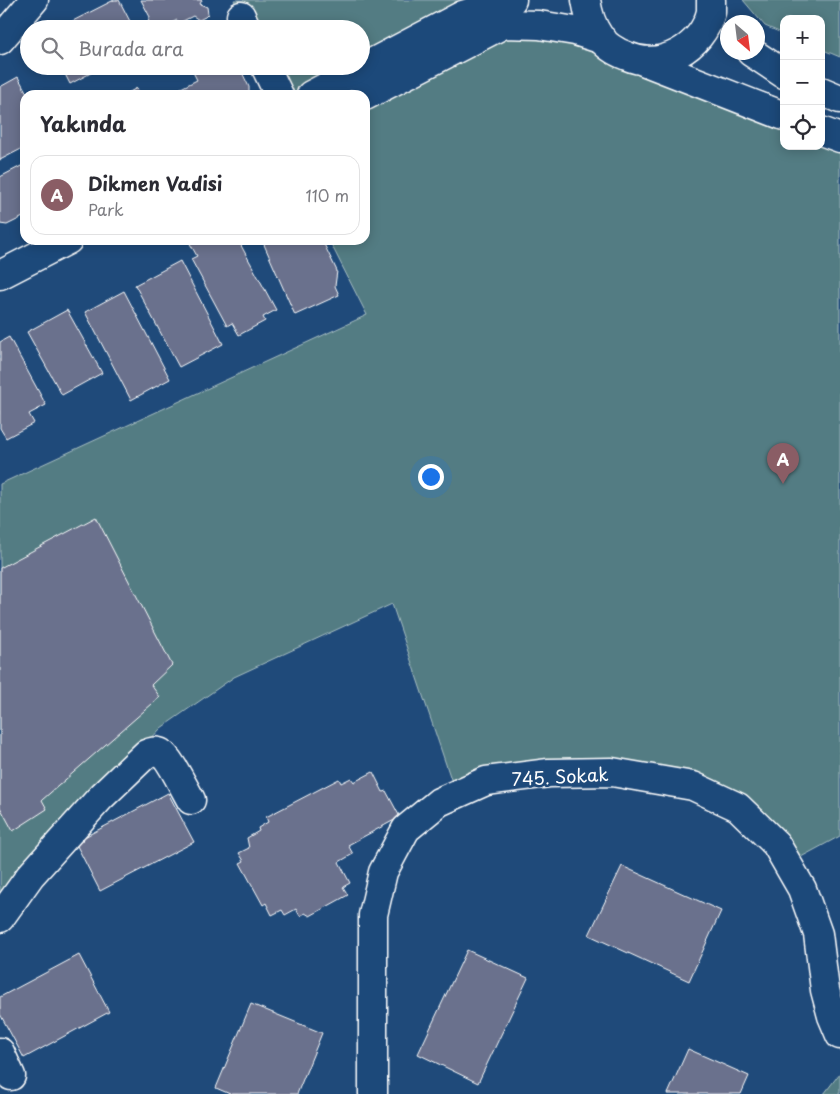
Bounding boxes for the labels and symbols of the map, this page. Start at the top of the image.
north arrow [720,15,765,60]
pin: A [767,443,799,484]
your location [418,464,444,490]
street label: 745. Sokak [511,760,609,792]

